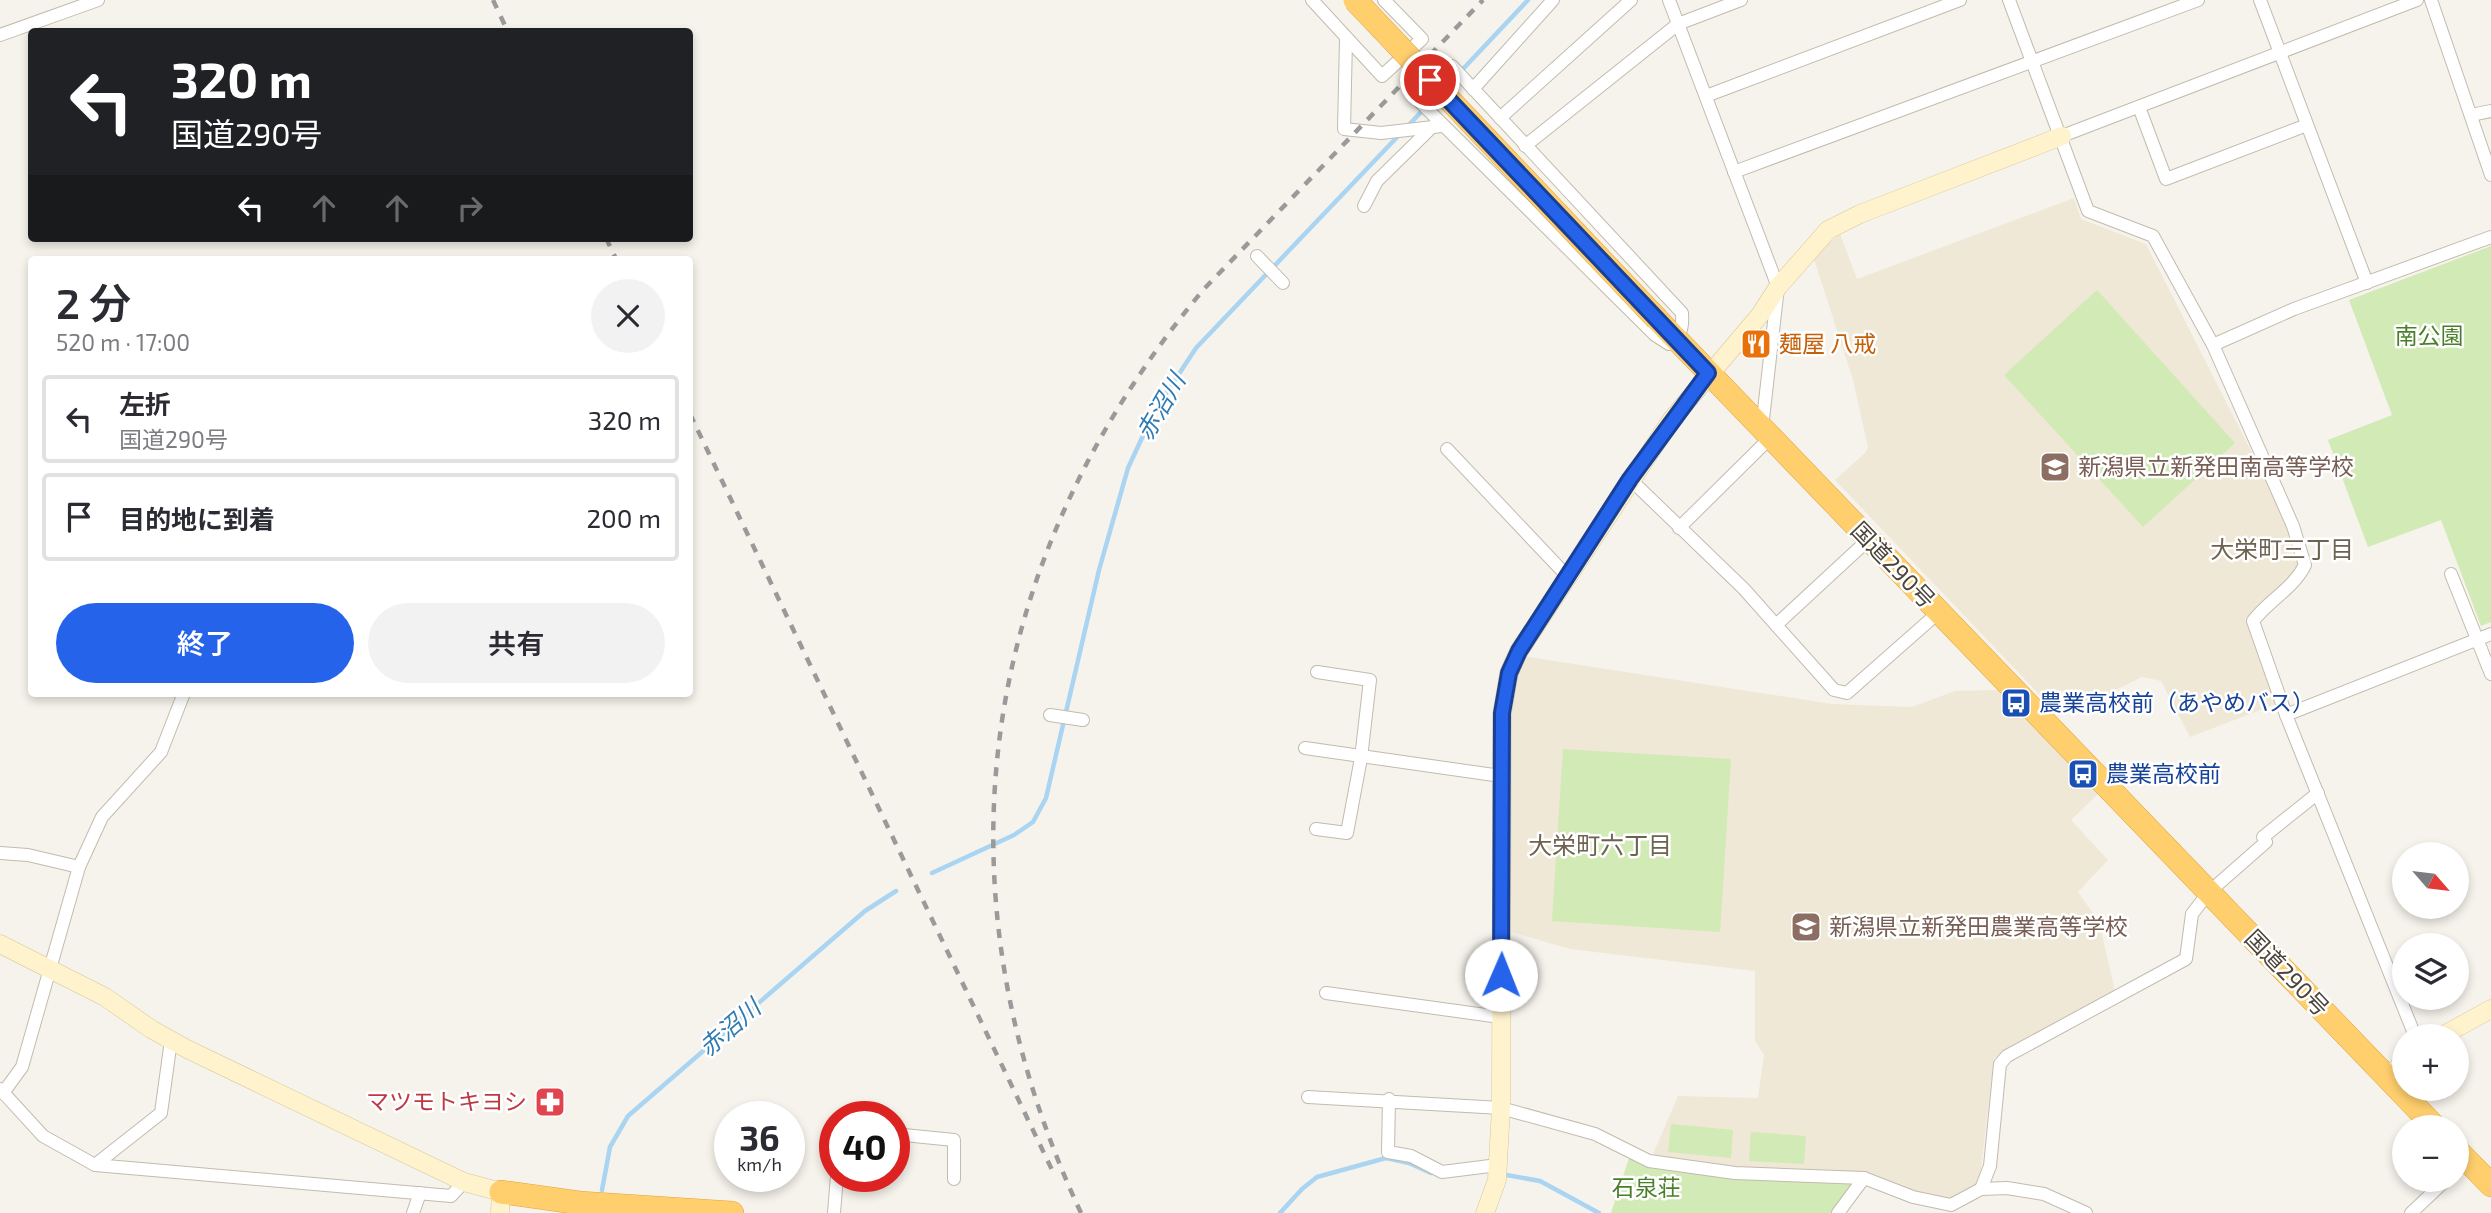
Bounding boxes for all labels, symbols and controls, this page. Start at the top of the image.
text: 320 m [171,49,312,108]
pin [1400,50,1460,110]
icon: left [56,56,147,147]
icon: arrive [1411,61,1449,99]
text: 国道290号 [171,114,323,152]
icon: left [232,189,270,227]
icon: ahead [305,189,343,227]
icon: ahead [378,189,416,227]
icon: right [451,189,489,227]
text: 2 分 [56,277,131,327]
button: close [591,279,665,353]
park label: 南公園 [2395,321,2464,349]
restaurant icon: 麺屋 八戒 [1739,327,1773,361]
text: 520 m · 17:00 [56,328,190,356]
place label: 麺屋 八戒 [1779,329,1876,357]
water label: 赤沼川 [1129,365,1192,445]
text: 左折 [119,388,171,419]
icon: left [60,400,98,438]
text: 320 m [588,404,661,435]
text: 国道290号 [119,425,228,453]
school or university icon: 新潟県立新発田南高等学校 [2038,450,2072,484]
place label: 新潟県立新発田南高等学校 [2078,452,2354,480]
icon: arrive [60,498,98,536]
text: 200 m [586,502,661,533]
text: 目的地に到着 [119,503,275,534]
street label: 国道290号 [1846,515,1942,613]
district label: 大栄町三丁目 [2210,534,2354,563]
button: 終了 [56,603,354,683]
button: 共有 [368,603,665,683]
bus stop icon: 農業高校前（あやめバス） [1999,686,2033,720]
place label: 農業高校前（あやめバス） [2039,688,2315,716]
bus stop icon: 農業高校前 [2066,757,2100,791]
place label: 農業高校前 [2106,759,2221,787]
district label: 大栄町六丁目 [1528,830,1672,859]
north arrow [2392,842,2469,919]
map controls [2392,842,2469,1192]
school or university icon: 新潟県立新発田農業高等学校 [1789,910,1823,944]
place label: 新潟県立新発田農業高等学校 [1829,912,2128,940]
street label: 国道290号 [2240,923,2336,1021]
button: layers [2392,933,2469,1010]
position arrow [1464,938,1538,1012]
water label: 赤沼川 [692,990,768,1061]
button: + [2392,1024,2469,1101]
pharmacy icon: マツモトキヨシ [533,1085,567,1119]
place label: マツモトキヨシ [366,1087,527,1115]
speed limit sign: 40 [819,1101,910,1192]
button: − [2392,1115,2469,1192]
text: 36 [739,1116,780,1158]
text: km/h [737,1153,782,1175]
park label: 石泉荘 [1612,1173,1681,1201]

